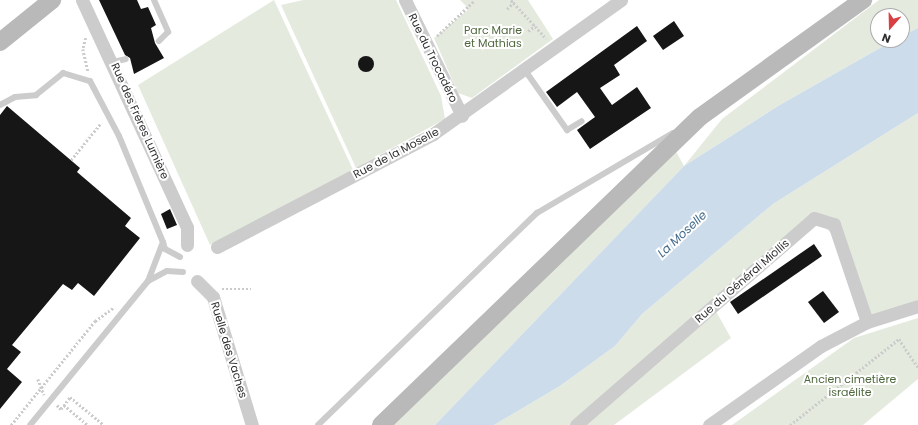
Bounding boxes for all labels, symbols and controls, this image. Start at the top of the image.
north arrow [870,8,910,48]
street label: Rue du Trocadéro [406,11,460,105]
park label: Parc Marie et Mathias [464,24,522,50]
text: N [880,29,893,47]
street label: Rue des Frères Lumière [108,61,172,181]
street label: Rue de la Moselle [351,125,441,181]
water label: La Moselle [654,208,710,260]
street label: Rue du Général Miollis [692,237,792,325]
street label: Ruelle des Vaches [208,300,250,400]
park label: Ancien cimetière israélite [804,373,896,399]

